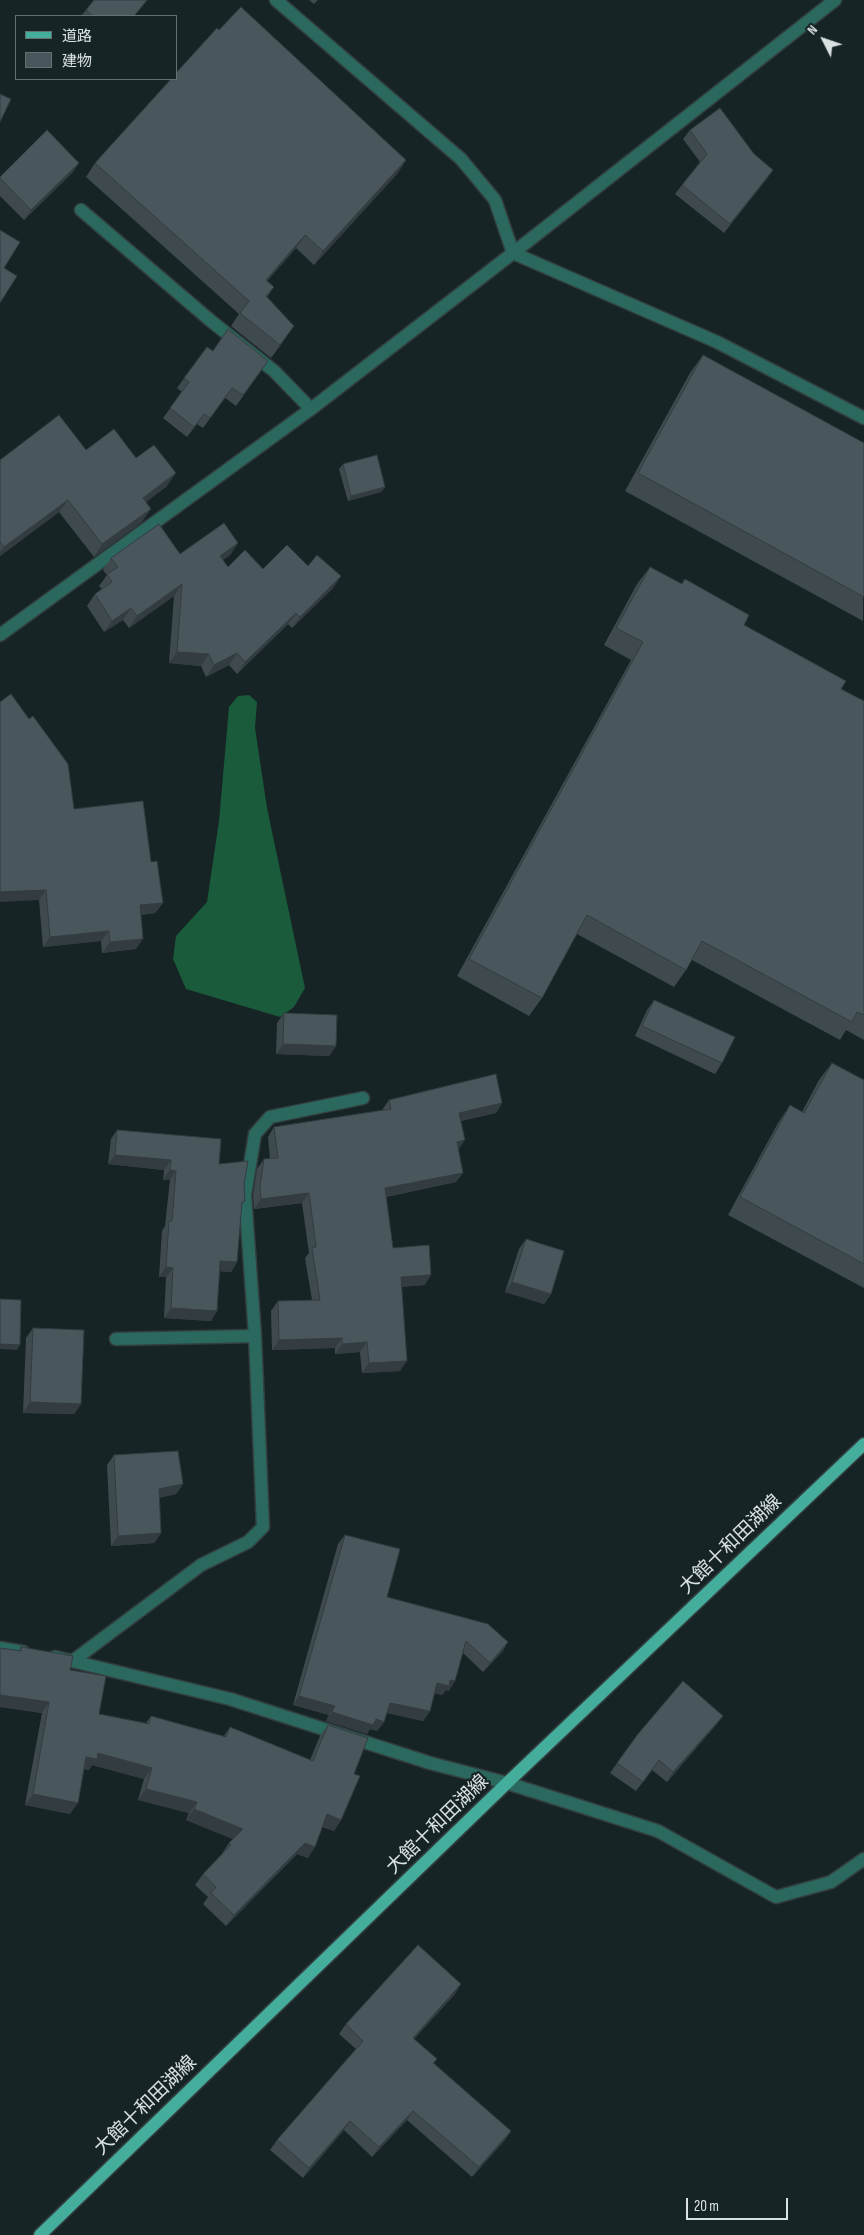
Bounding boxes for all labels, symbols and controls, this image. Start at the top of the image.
legend [15,15,178,80]
north arrow [799,15,849,65]
text: N [803,21,821,38]
text: 道路 [62,27,92,46]
text: 建物 [62,52,92,71]
street label: 大館十和田湖線 [675,1491,787,1599]
street label: 大館十和田湖線 [382,1771,494,1879]
street label: 大館十和田湖線 [90,2052,202,2160]
scale bar [689,2188,792,2220]
text: 20 m [694,2197,719,2216]

